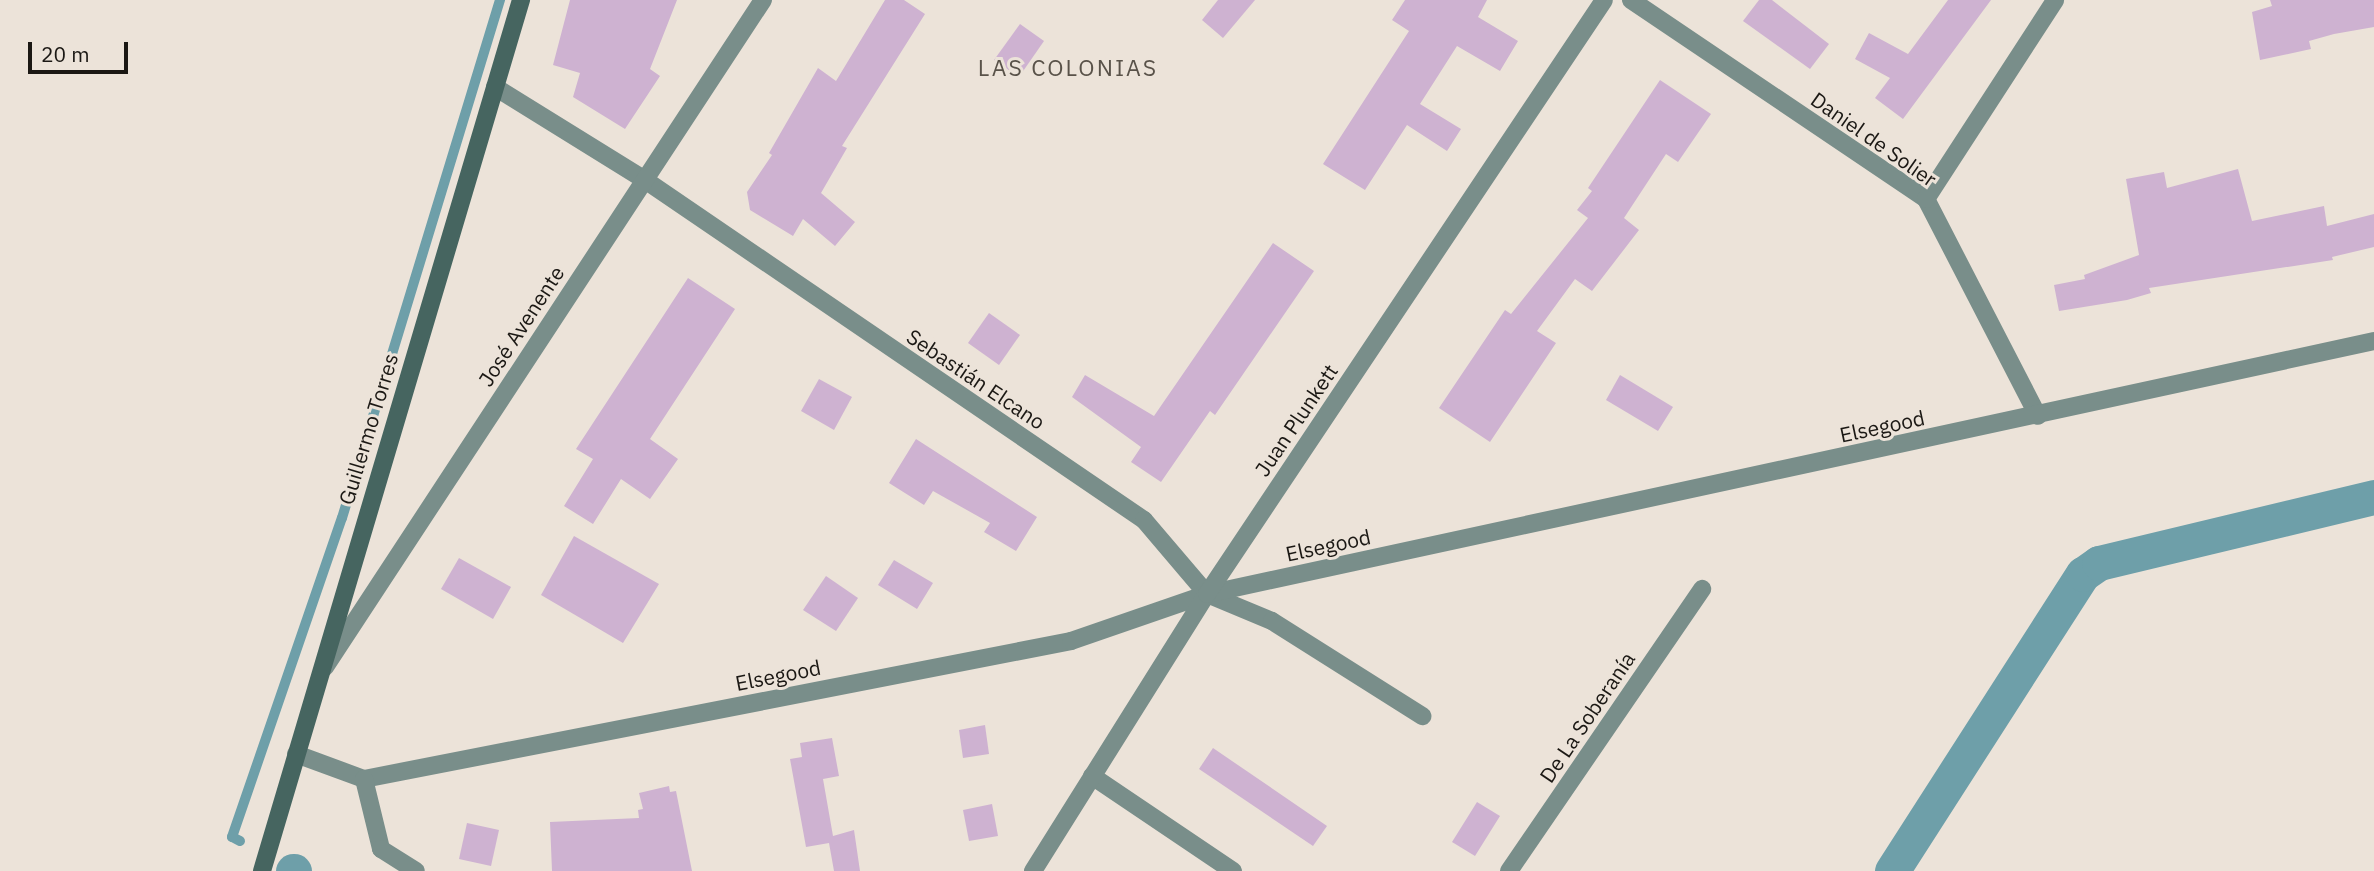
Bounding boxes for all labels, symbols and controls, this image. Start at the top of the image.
scale bar [32,28,131,72]
text: 20 m [41,40,90,68]
district label: LAS COLONIAS [979,53,1157,81]
street label: Daniel de Solier [1806,86,1942,192]
street label: José Avenente [473,261,569,391]
street label: Sebastián Elcano [902,323,1050,435]
street label: Guillermo Torres [333,350,403,508]
street label: Juan Plunkett [1249,359,1343,481]
street label: Elsegood [1837,405,1927,447]
street label: Elsegood [1283,524,1373,566]
street label: De La Soberanía [1534,647,1640,787]
street label: Elsegood [733,654,823,696]

